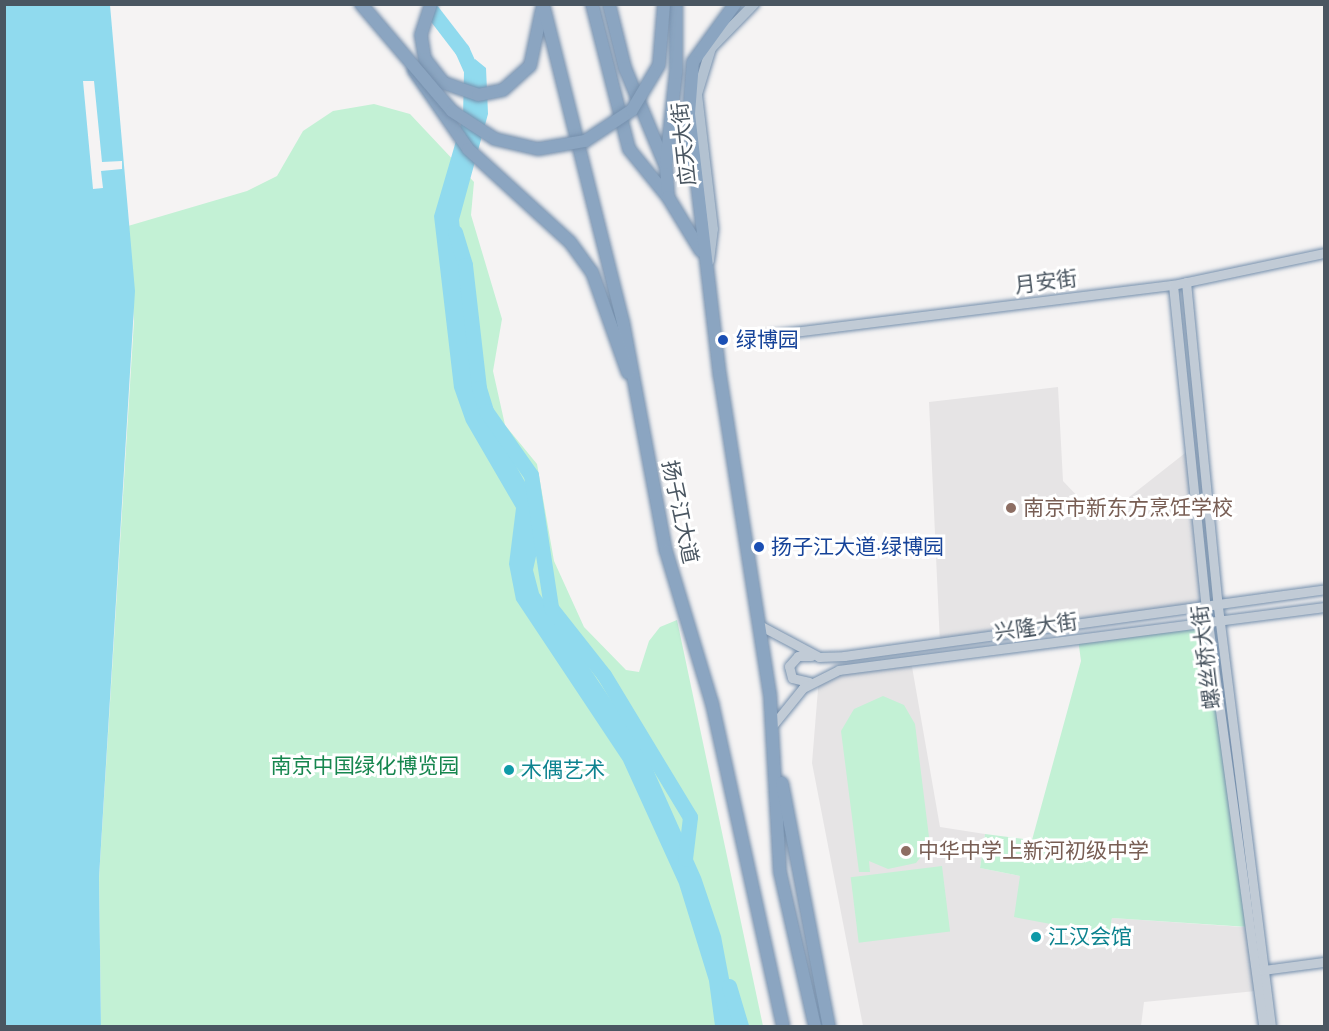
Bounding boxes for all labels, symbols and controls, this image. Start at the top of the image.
street label: 应天大街 [667,101,701,187]
street label: 月安街 [1013,266,1079,298]
place label: 绿博园 [736,327,799,353]
marker: 绿博园 [714,331,732,349]
street label: 扬子江大道 [657,458,703,566]
place label: 南京市新东方烹饪学校 [1023,495,1233,521]
marker: 南京市新东方烹饪学校 [1004,501,1018,515]
place label: 扬子江大道·绿博园 [771,534,944,560]
marker: 扬子江大道·绿博园 [752,540,766,554]
street label: 螺丝桥大街 [1187,603,1225,711]
street label: 兴隆大街 [993,609,1079,645]
park label: 南京中国绿化博览园 [271,753,459,779]
place label: 木偶艺术 [521,757,605,783]
marker: 木偶艺术 [502,763,516,777]
place label: 中华中学上新河初级中学 [918,838,1149,864]
marker: 中华中学上新河初级中学 [899,844,913,858]
place label: 江汉会馆 [1048,924,1132,950]
marker: 江汉会馆 [1029,930,1043,944]

